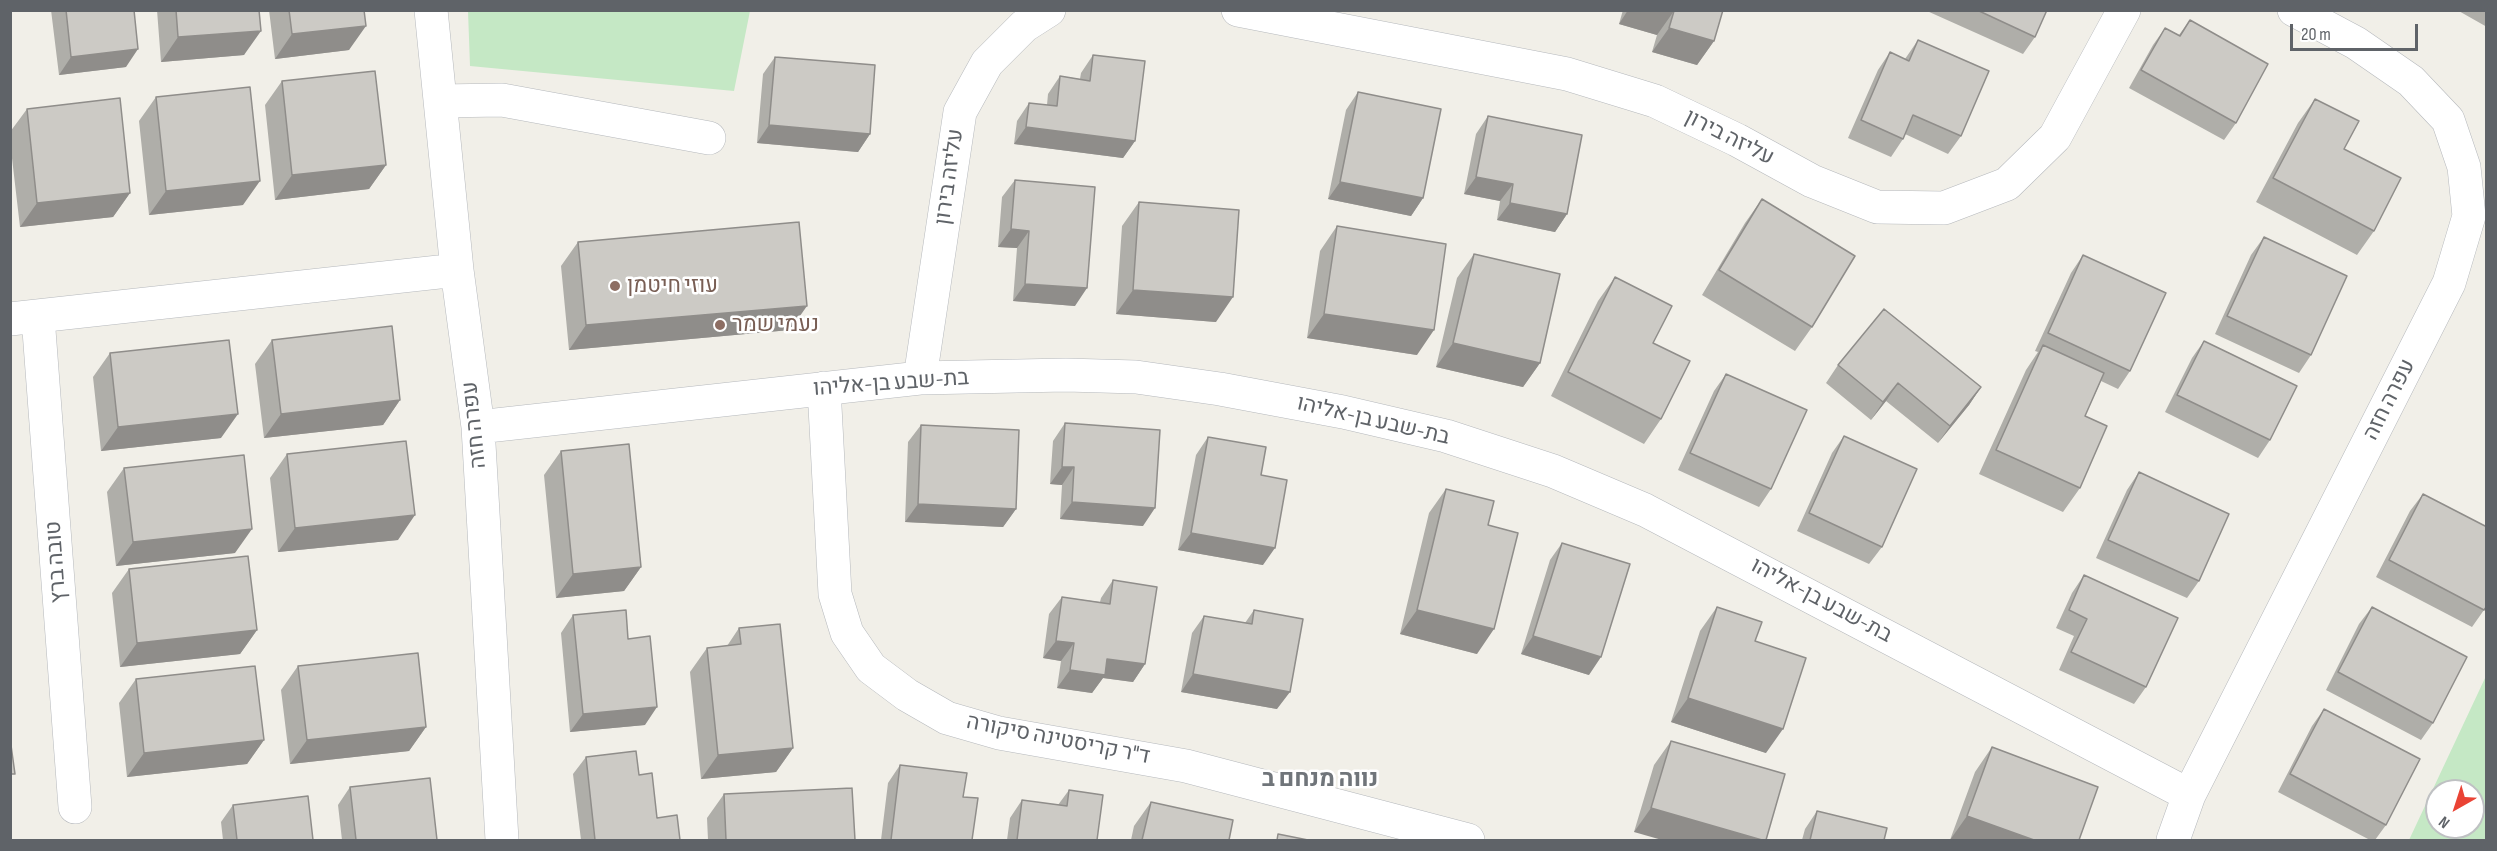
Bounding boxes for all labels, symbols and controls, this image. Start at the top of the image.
scale bar [2293,12,2420,50]
text: 20 m [2301,24,2331,45]
street label: עליזה בירון [1680,104,1778,172]
street label: עליזה בירון [930,127,970,227]
place label: עוזי חיטמן [627,273,718,299]
marker: עוזי חיטמן [608,279,622,293]
place label: נעמי שמר [732,312,819,338]
marker: נעמי שמר [713,318,727,332]
street label: עפרה חזה [2358,355,2422,445]
street label: בת-שבע בן-אליהו [812,365,970,403]
street label: עפרה חזה [457,380,493,470]
street label: בת-שבע בן-אליהו [1294,391,1452,451]
street label: טובה ברץ [41,520,73,604]
street label: בת-שבע בן-אליהו [1746,553,1896,649]
street label: ד"ר קריסטינה סיקורה [964,709,1152,771]
district label: נווה מנחם ב [1262,766,1378,794]
north arrow [2425,779,2485,839]
text: N [2435,812,2454,832]

